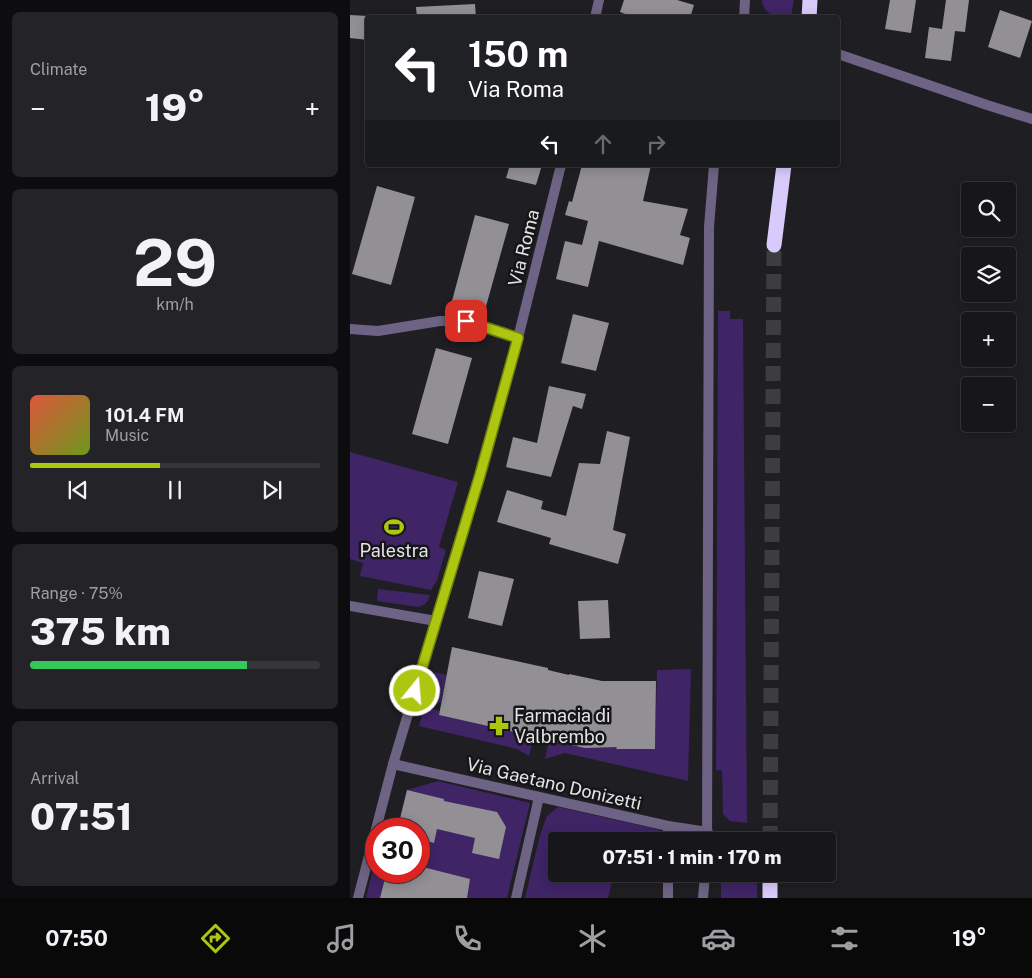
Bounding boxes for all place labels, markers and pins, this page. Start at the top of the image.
pin [445,300,487,342]
sports icon: Palestra [383,516,405,538]
place label: Palestra [360,540,428,561]
place label: Farmacia di Valbrembo [514,705,611,747]
pharmacy icon: Farmacia di Valbrembo [488,715,510,737]

